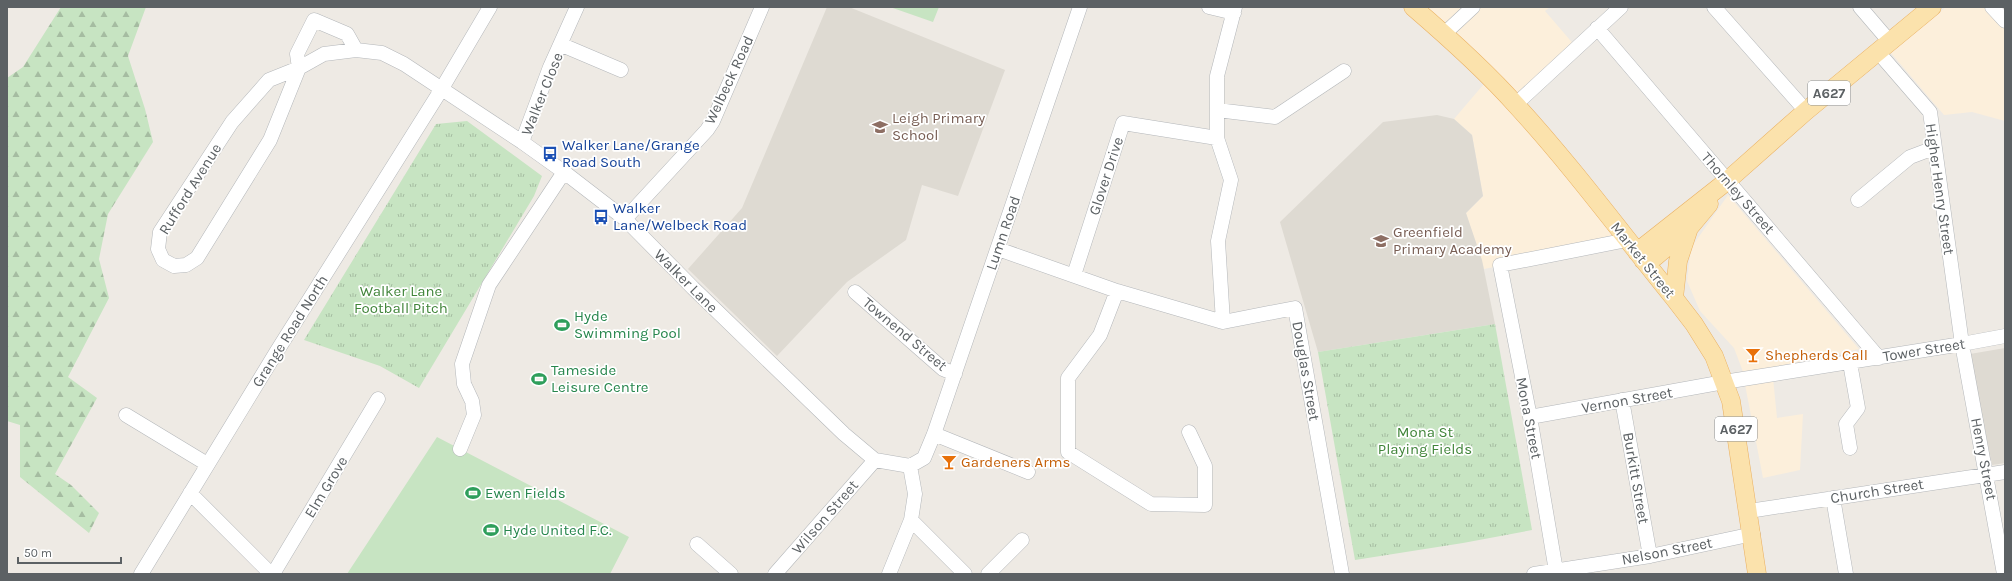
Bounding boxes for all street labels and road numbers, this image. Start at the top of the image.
street label: Welbeck Road [701,33,757,127]
street label: Walker Close [517,50,567,138]
road number: A627 [1808,81,1850,105]
street label: Higher Henry Street [1922,122,1958,256]
street label: Glover Drive [1085,135,1127,217]
street label: Rufford Avenue [155,140,225,238]
street label: Thornley Street [1697,148,1779,238]
street label: Lumn Road [982,194,1024,272]
street label: Market Street [1607,218,1679,302]
street label: Walker Lane [650,245,722,317]
street label: Grange Road North [248,272,332,390]
street label: Townend Street [859,293,951,375]
street label: Douglas Street [1288,320,1324,423]
street label: Tower Street [1881,335,1967,365]
street label: Mona Street [1512,376,1546,461]
street label: Vernon Street [1580,383,1674,417]
street label: Henry Street [1967,416,2001,502]
road number: A627 [1715,417,1757,441]
street label: Burkitt Street [1619,431,1653,526]
street label: Elm Grove [301,453,351,521]
street label: Church Street [1829,475,1925,507]
street label: Wilson Street [788,476,862,558]
street label: Nelson Street [1620,533,1714,569]

